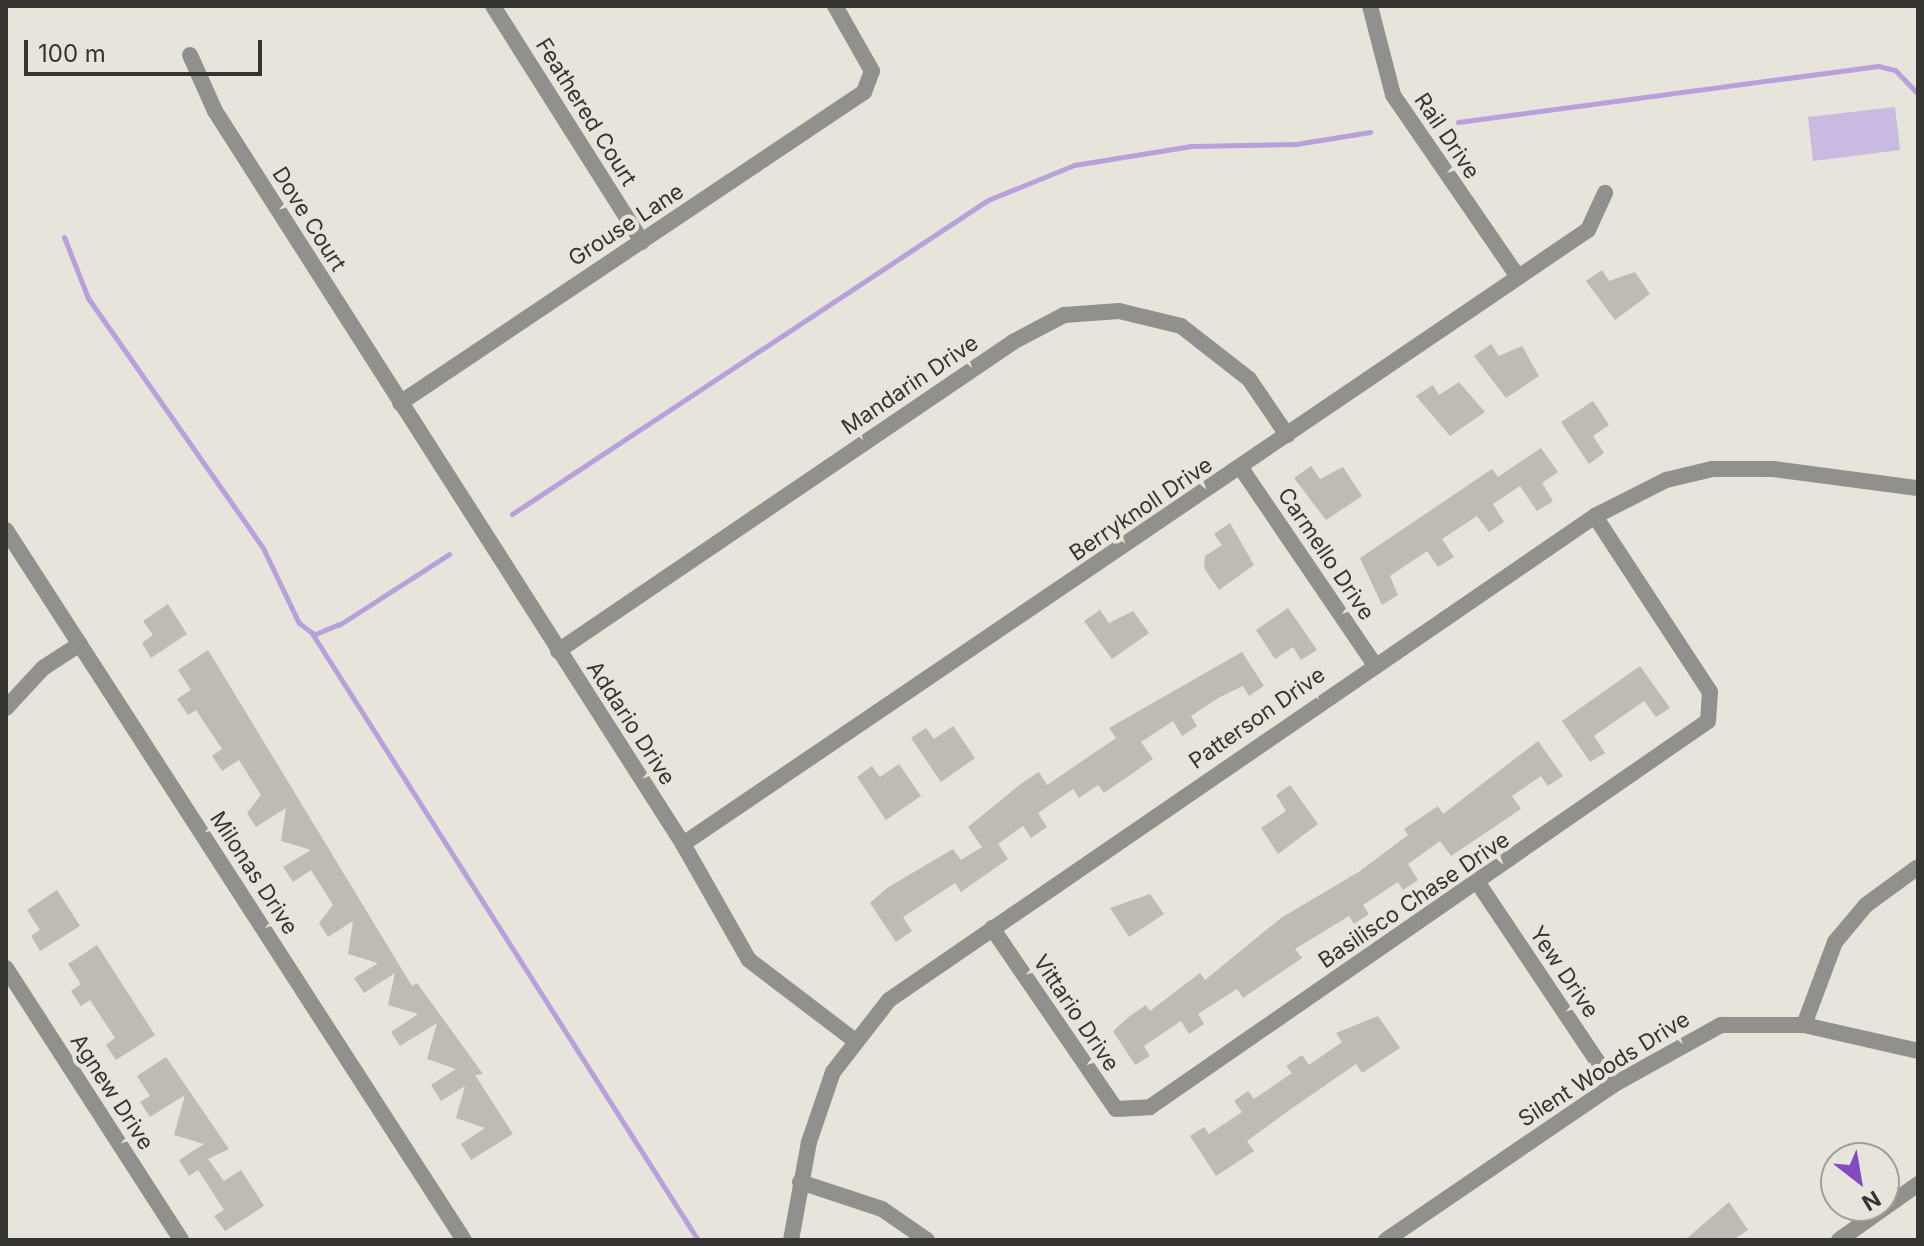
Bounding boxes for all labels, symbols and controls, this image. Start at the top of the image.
scale bar [28,24,266,74]
street label: Feathered Court [530,33,642,191]
text: 100 m [38,39,106,68]
street label: Rail Drive [1409,88,1485,184]
street label: Dove Court [267,162,351,276]
street label: Grouse Lane [564,178,688,272]
street label: Mandarin Drive [837,330,983,440]
street label: Berryknoll Drive [1065,451,1217,567]
street label: Carmello Drive [1272,483,1380,625]
street label: Addario Drive [581,656,681,790]
street label: Patterson Drive [1184,661,1330,775]
street label: Milonas Drive [204,806,304,940]
street label: Basilisco Chase Drive [1314,826,1514,974]
street label: Yew Drive [1524,921,1604,1023]
street label: Vittario Drive [1027,950,1125,1076]
street label: Silent Woods Drive [1514,1006,1694,1132]
street label: Agnew Drive [65,1029,159,1155]
north arrow [1820,1142,1900,1222]
text: N [1857,1185,1885,1216]

